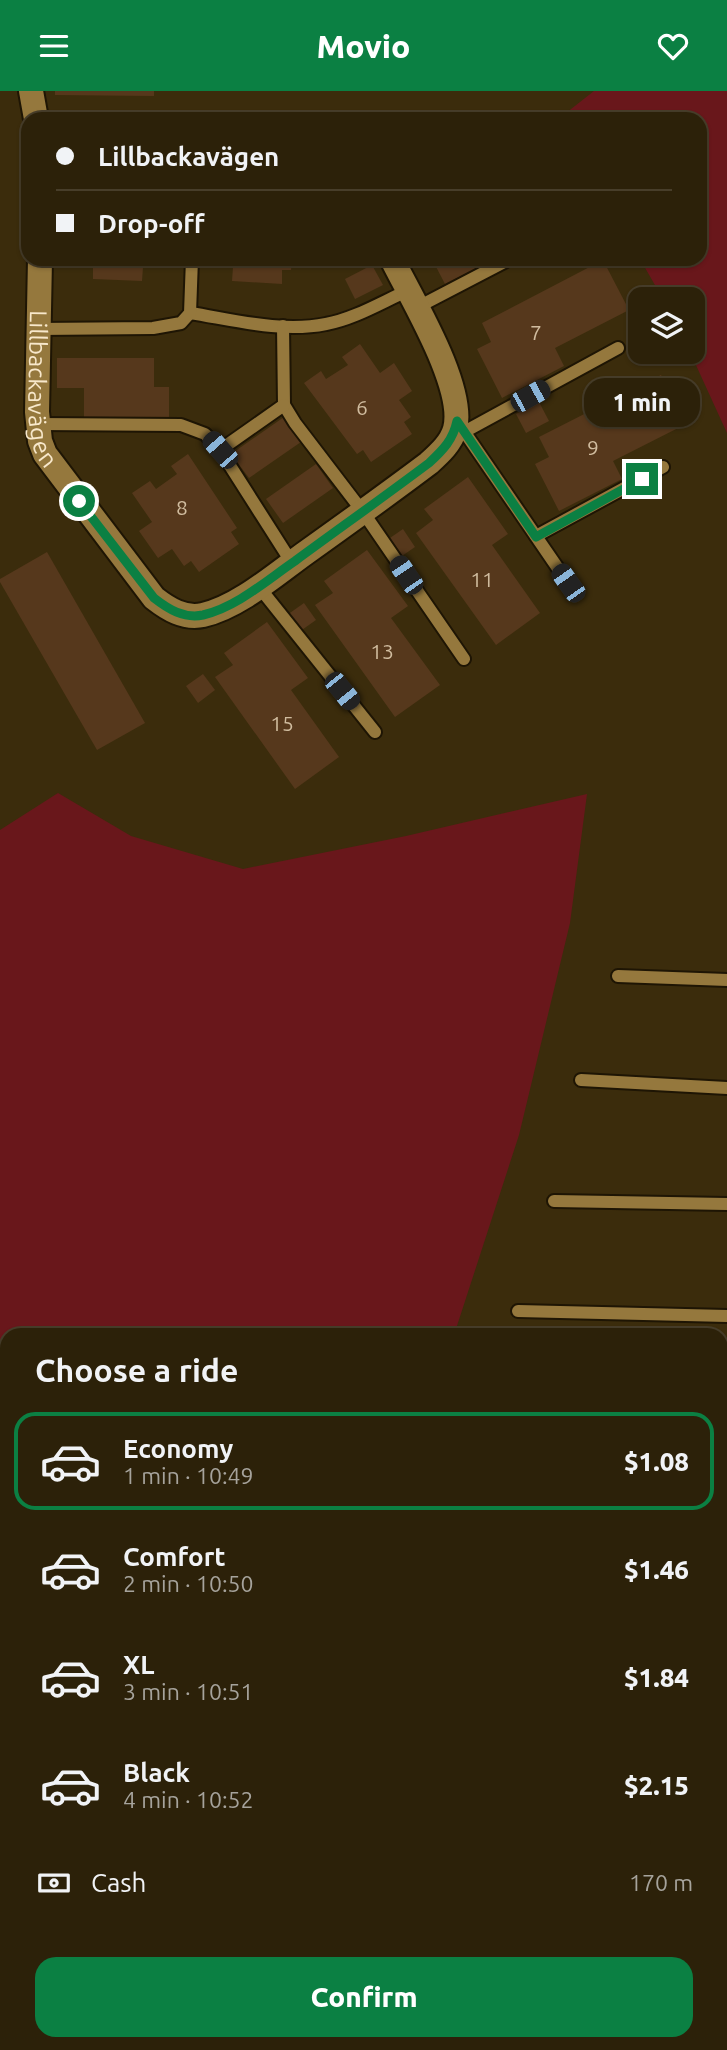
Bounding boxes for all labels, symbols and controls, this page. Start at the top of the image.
icon: menu [35,27,73,65]
icon: heart [654,27,692,65]
text: Movio [317,28,410,64]
text: Lillbackavägen [98,142,279,171]
text: Drop-off [98,209,205,238]
map controls [628,287,705,364]
button: layers [628,287,705,364]
street label: Lillbackavägen [23,310,63,472]
house number: 7 [530,320,542,344]
car [507,377,554,415]
callout: 1 min [584,377,700,427]
text: 1 min [613,390,671,415]
house number: 6 [356,395,368,419]
car [199,427,242,473]
house number: 9 [587,435,599,459]
route end [626,463,658,495]
route start [63,485,95,517]
house number: 8 [176,495,188,519]
car [386,552,427,598]
car [548,560,589,606]
house number: 11 [470,567,494,591]
house number: 13 [370,639,394,663]
car [321,668,364,714]
house number: 15 [270,711,294,735]
text: Choose a ride [35,1352,238,1388]
icon: car [39,1430,102,1493]
text: Economy [123,1434,233,1463]
text: $1.08 [624,1447,689,1476]
text: 1 min · 10:49 [123,1463,254,1488]
icon: car [39,1538,102,1601]
text: Comfort [123,1542,226,1571]
text: $1.46 [624,1555,689,1584]
text: 2 min · 10:50 [123,1571,254,1596]
icon: car [39,1646,102,1709]
text: XL [123,1650,154,1679]
text: $1.84 [624,1663,689,1692]
text: 3 min · 10:51 [123,1679,254,1704]
icon: car [39,1754,102,1817]
text: Black [123,1758,190,1787]
text: $2.15 [624,1771,689,1800]
text: 4 min · 10:52 [123,1787,254,1812]
icon: cash [35,1864,73,1902]
text: Cash [91,1868,146,1897]
text: 170 m [629,1870,693,1895]
button: Confirm [35,1957,693,2037]

